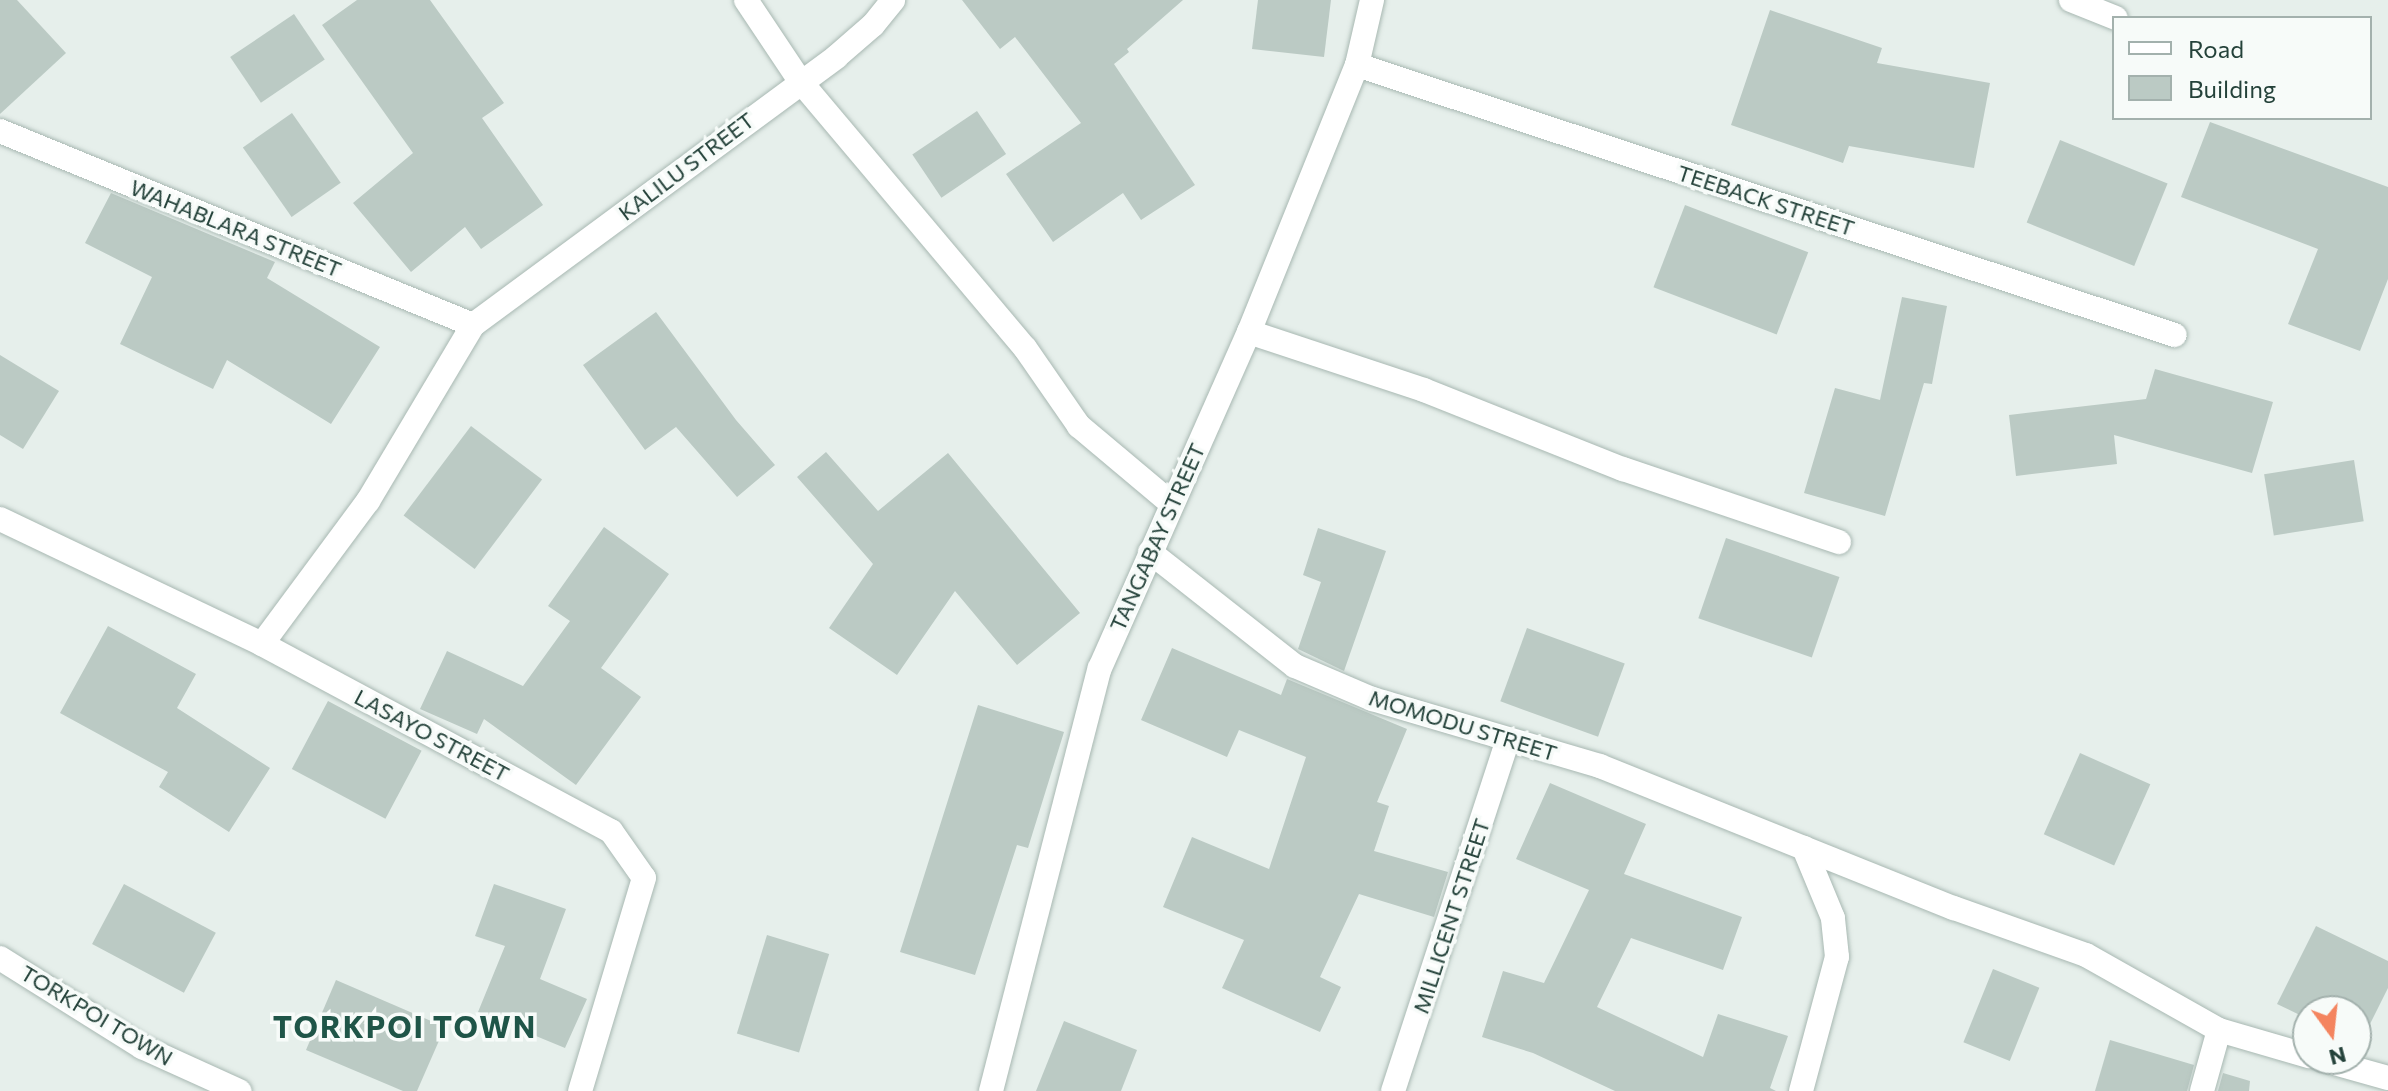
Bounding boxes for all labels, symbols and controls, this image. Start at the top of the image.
legend [2112,16,2372,120]
text: Road [2188,34,2244,63]
text: Building [2188,74,2276,103]
street label: KALILU STREET [613,106,759,226]
street label: TEEBACK STREET [1674,159,1858,241]
street label: WAHABLARA STREET [127,174,345,282]
street label: TANGABAY STREET [1104,439,1210,635]
street label: LASAYO STREET [350,683,514,787]
street label: MOMODU STREET [1366,684,1560,766]
street label: MILLICENT STREET [1407,815,1495,1017]
street label: TORKPOI TOWN [16,959,178,1071]
north arrow [2292,995,2372,1075]
district label: TORKPOI TOWN [273,1008,537,1044]
text: N [2326,1042,2349,1072]

